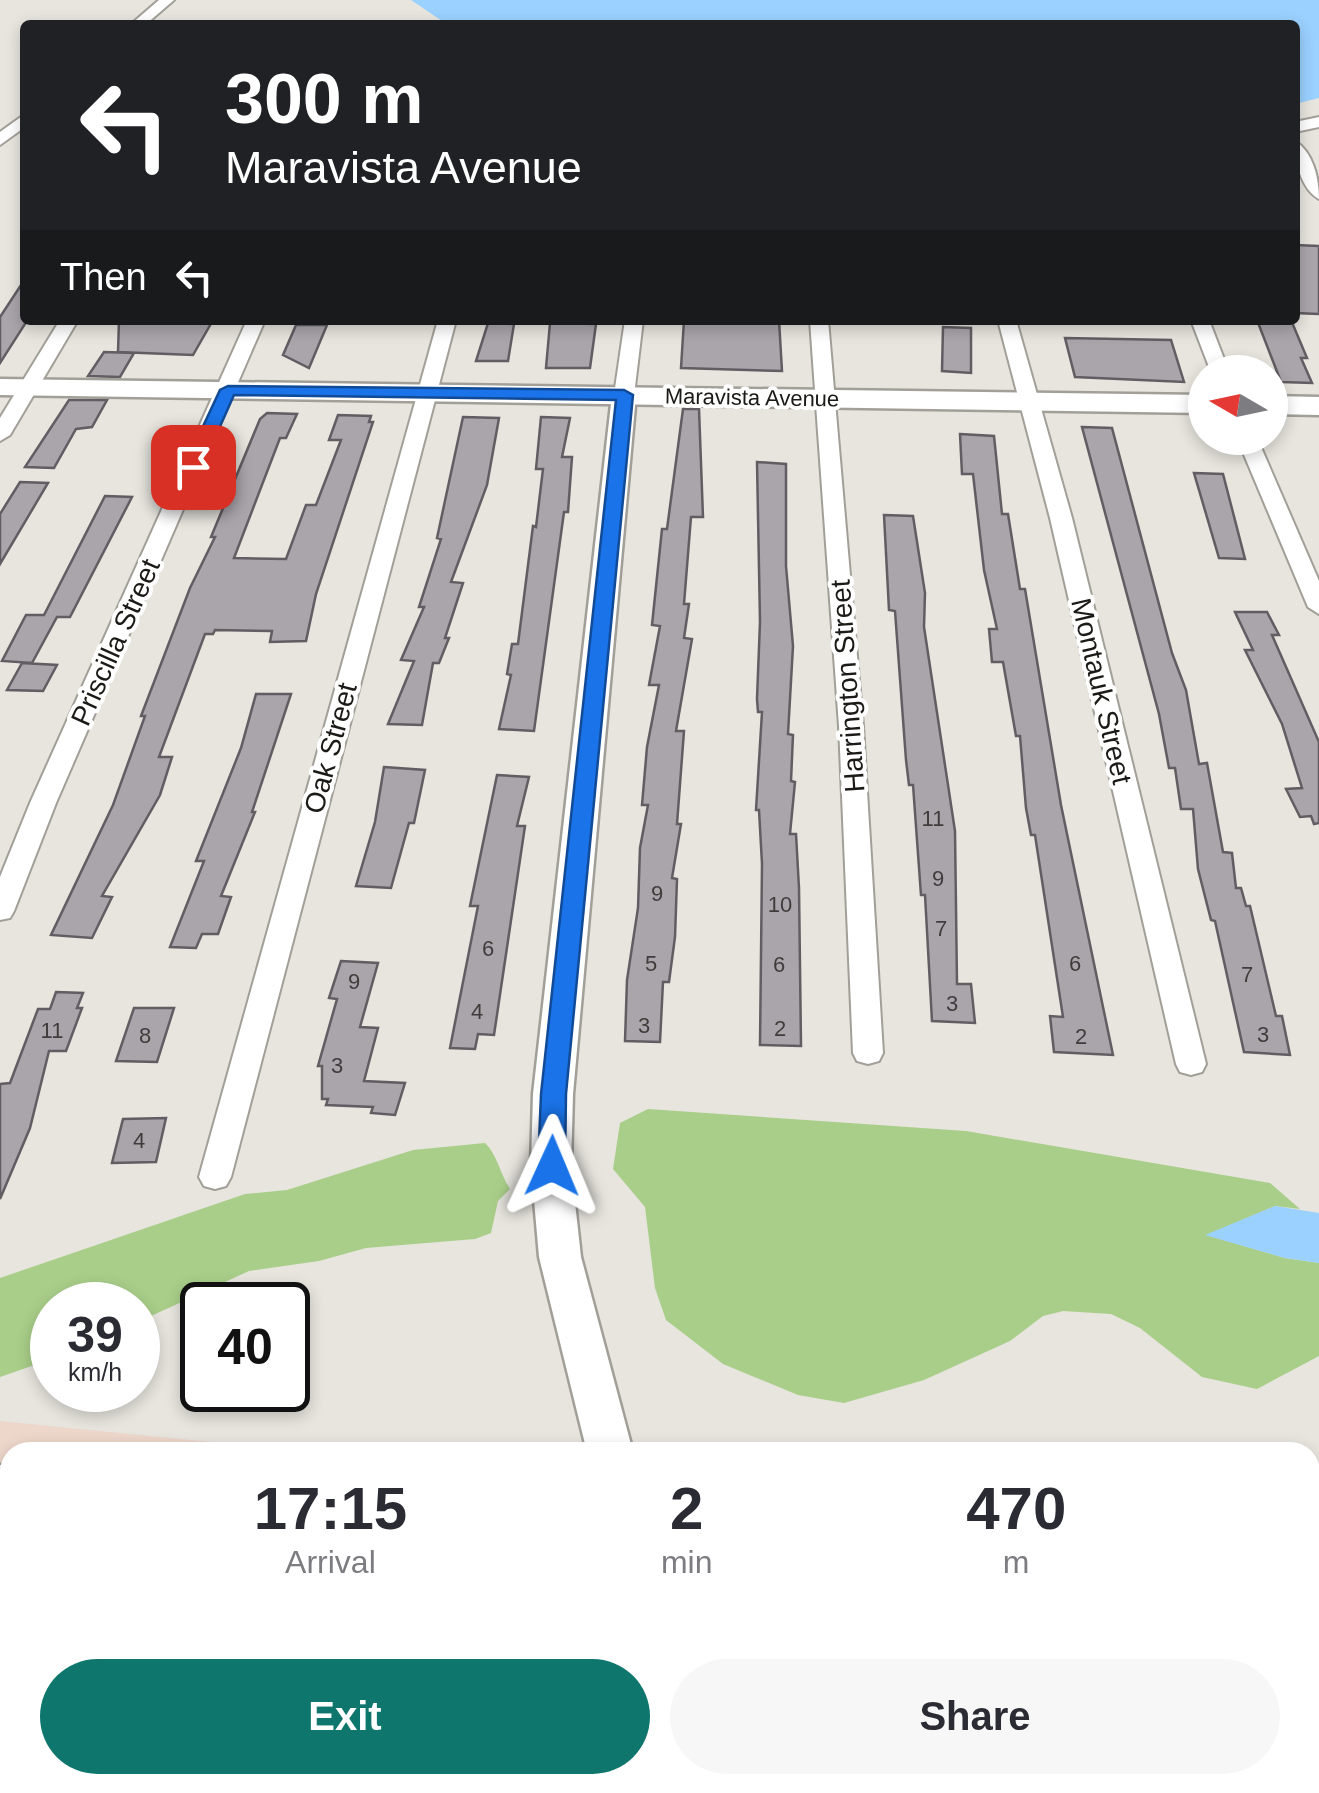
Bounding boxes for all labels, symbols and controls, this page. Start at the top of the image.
icon: left [60,60,190,190]
text: 300 m [225,60,423,138]
text: Maravista Avenue [225,142,582,193]
icon: left [167,250,222,305]
text: Then [60,256,147,298]
north arrow [1188,355,1288,455]
map controls [1188,355,1288,455]
street label: Maravista Avenue [665,383,839,412]
pin [151,425,236,510]
icon: arrive [166,440,221,495]
street label: Priscilla Street [65,554,166,730]
street label: Harrington Street [825,578,870,793]
street label: Montauk Street [1065,595,1138,787]
street label: Oak Street [298,679,363,817]
house number: 11 [922,806,944,831]
house number: 9 [932,866,944,891]
house number: 9 [651,881,663,906]
house number: 10 [768,892,792,917]
house number: 7 [935,916,947,941]
house number: 6 [482,936,494,961]
house number: 5 [645,951,657,976]
house number: 6 [1069,951,1081,976]
house number: 6 [773,952,785,977]
house number: 7 [1241,962,1253,987]
house number: 9 [348,969,360,994]
house number: 3 [946,991,958,1016]
house number: 4 [471,999,483,1024]
house number: 3 [638,1013,650,1038]
house number: 2 [774,1016,786,1041]
house number: 11 [41,1018,63,1043]
house number: 3 [1257,1022,1269,1047]
house number: 8 [139,1023,151,1048]
house number: 2 [1075,1024,1087,1049]
house number: 3 [331,1053,343,1078]
position arrow [500,1114,604,1218]
house number: 4 [133,1128,145,1153]
speed limit sign: 40 [180,1282,310,1412]
text: 39 [67,1307,123,1363]
text: km/h [68,1358,122,1386]
text: 17:15 [254,1475,407,1542]
text: 2 [670,1475,703,1542]
text: 470 [966,1475,1066,1542]
text: Arrival [285,1544,376,1580]
text: min [661,1544,712,1580]
text: m [1003,1544,1030,1580]
button: Exit [40,1659,650,1774]
button: Share [670,1659,1280,1774]

